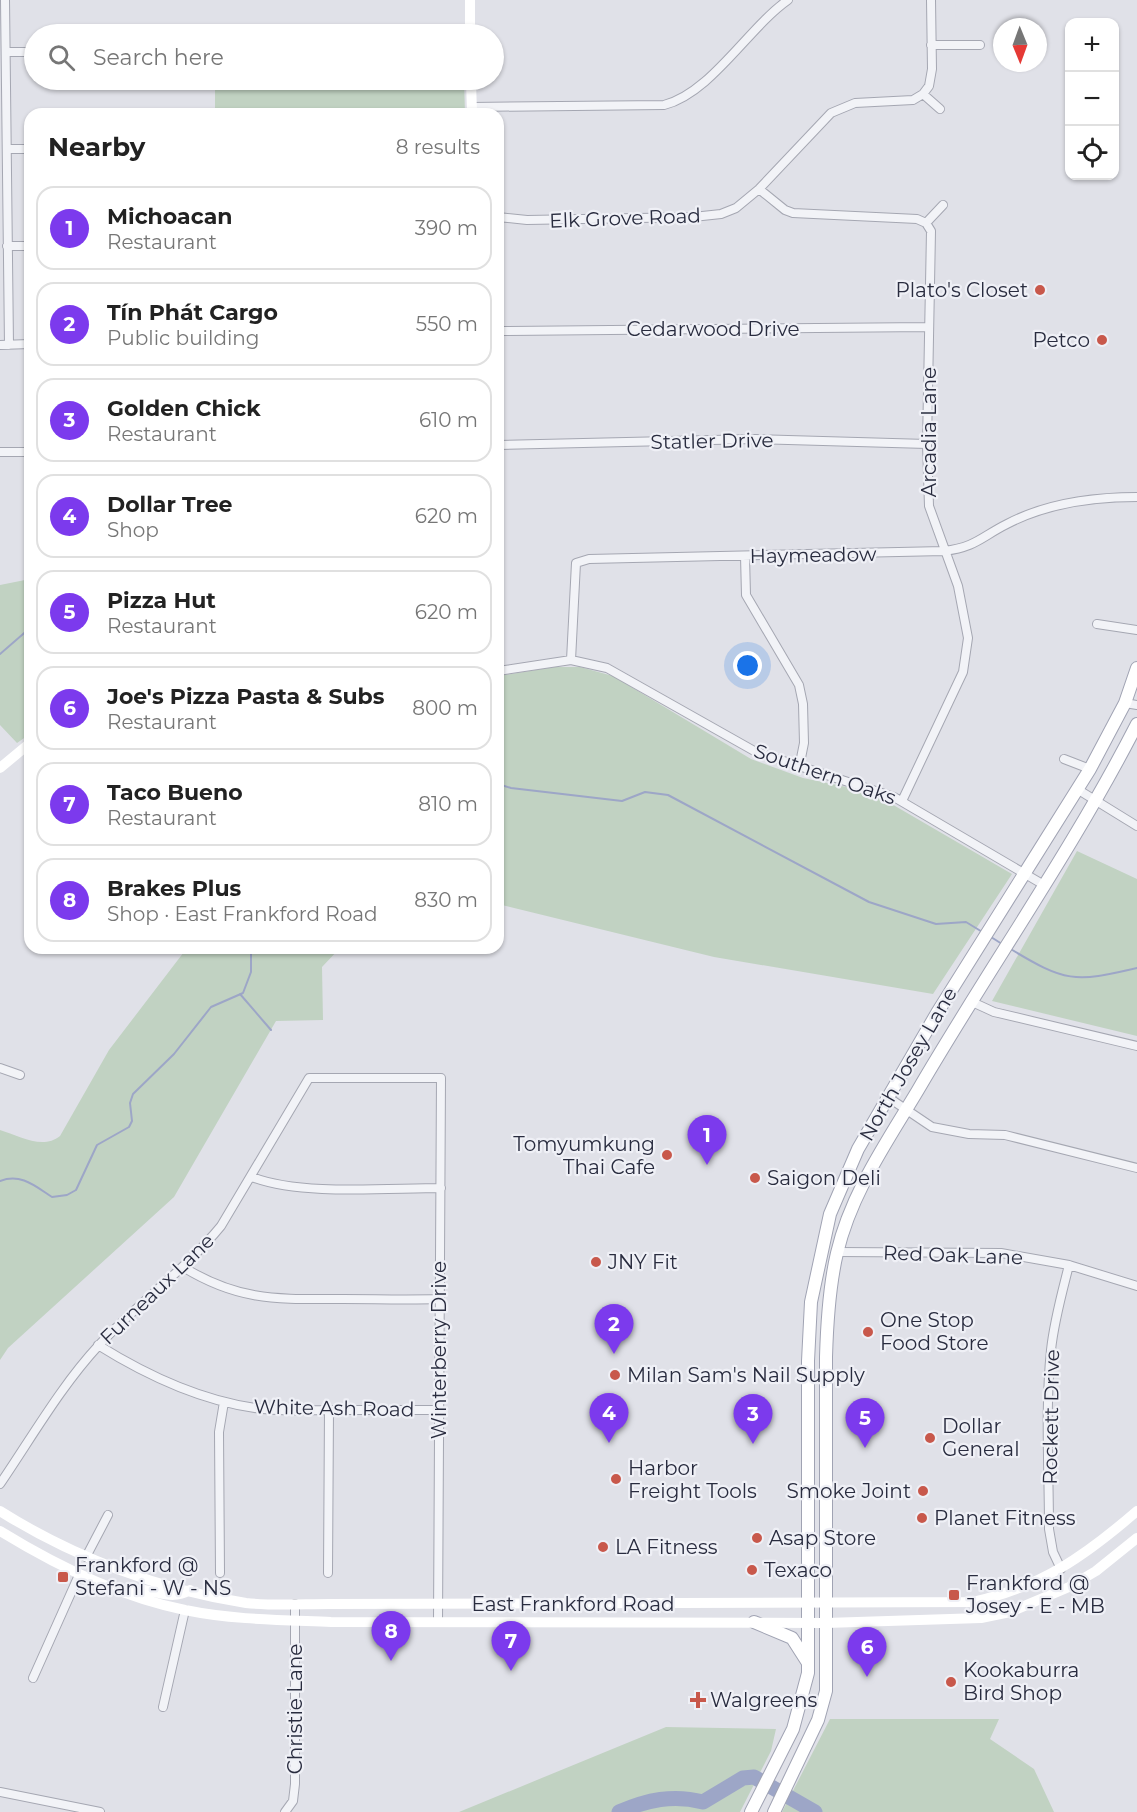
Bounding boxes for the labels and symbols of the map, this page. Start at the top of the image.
north arrow [993,18,1047,72]
street label: Elk Grove Road [549,203,701,233]
place label: Plato's Closet [895,278,1028,302]
marker: Plato's Closet [1033,283,1047,297]
street label: Cedarwood Drive [626,317,800,341]
place label: Petco [1032,328,1090,352]
marker: Petco [1095,333,1109,347]
street label: Arcadia Lane [917,367,941,497]
street label: Statler Drive [650,428,774,454]
street label: Haymeadow [749,542,877,568]
your location [733,651,762,680]
street label: Southern Oaks [751,738,899,810]
street label: North Josey Lane [854,983,962,1145]
pin: 1 [688,1116,726,1165]
place label: Tomyumkung Thai Cafe [513,1132,655,1179]
marker: Tomyumkung Thai Cafe [660,1148,674,1162]
place label: Saigon Deli [767,1166,881,1190]
marker: Saigon Deli [748,1171,762,1185]
street label: Furneaux Lane [95,1229,219,1349]
street label: Red Oak Lane [882,1241,1024,1269]
place label: JNY Fit [607,1250,678,1274]
marker: JNY Fit [589,1255,603,1269]
street label: Winterberry Drive [427,1261,451,1439]
pin: 2 [594,1304,634,1354]
place label: One Stop Food Store [880,1308,989,1355]
marker: One Stop Food Store [861,1325,875,1339]
street label: Rockett Drive [1038,1349,1064,1485]
place label: Milan Sam's Nail Supply [627,1363,865,1387]
marker: Milan Sam's Nail Supply [608,1368,622,1382]
pin: 4 [590,1394,628,1443]
pin: 3 [734,1394,772,1444]
street label: White Ash Road [253,1395,415,1421]
pin: 5 [846,1398,884,1448]
place label: Dollar General [942,1414,1020,1461]
marker: Dollar General [923,1431,937,1445]
place label: Harbor Freight Tools [628,1456,757,1503]
marker: Harbor Freight Tools [609,1472,623,1486]
place label: Smoke Joint [787,1479,911,1503]
marker: Smoke Joint [916,1484,930,1498]
place label: Planet Fitness [934,1506,1076,1530]
marker: Planet Fitness [915,1511,929,1525]
place label: Asap Store [769,1526,876,1550]
marker: Asap Store [750,1531,764,1545]
place label: LA Fitness [615,1535,718,1559]
marker: LA Fitness [596,1540,610,1554]
place label: Frankford @ Stefani - W - NS [75,1553,231,1600]
place label: Texaco [764,1558,832,1582]
marker: Texaco [745,1563,759,1577]
marker: Frankford @ Stefani - W - NS [56,1570,70,1584]
place label: Frankford @ Josey - E - MB [965,1571,1105,1618]
marker: Frankford @ Josey - E - MB [947,1588,961,1602]
street label: East Frankford Road [471,1592,675,1616]
pin: 8 [372,1612,410,1661]
pin: 7 [492,1622,530,1671]
pin: 6 [848,1628,886,1677]
street label: Christie Lane [283,1644,307,1774]
place label: Kookaburra Bird Shop [963,1658,1079,1705]
marker: Kookaburra Bird Shop [944,1675,958,1689]
place label: Walgreens [710,1688,817,1712]
marker: Walgreens [691,1693,705,1707]

